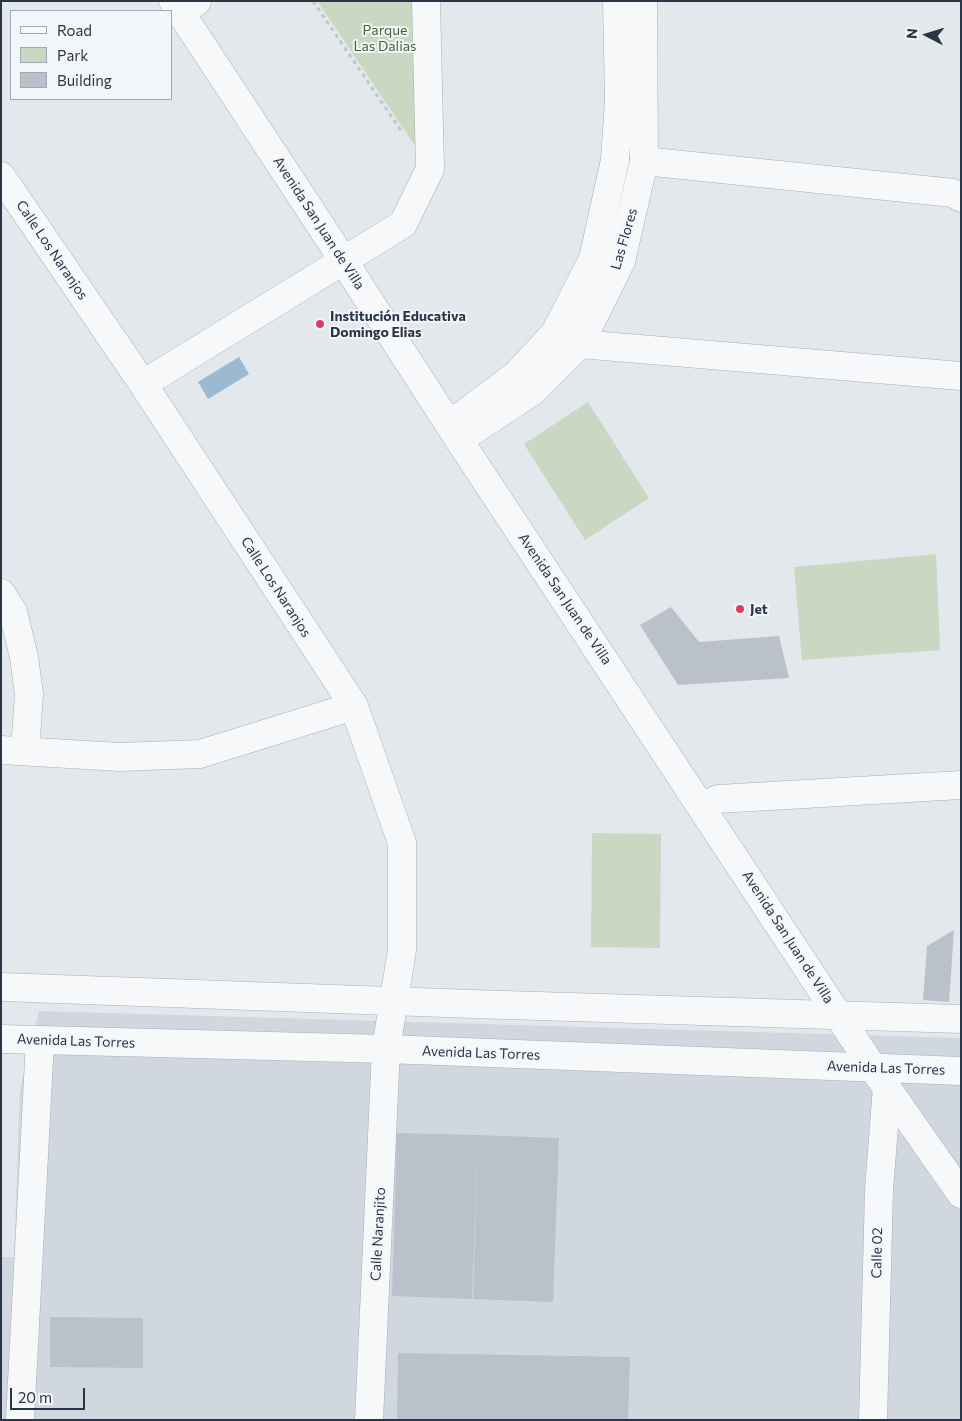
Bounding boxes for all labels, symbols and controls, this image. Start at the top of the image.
legend [10,10,172,100]
north arrow [902,10,952,60]
text: Road [57,21,92,39]
park label: Parque Las Dalias [354,22,416,54]
text: N [903,28,920,40]
text: Park [57,46,88,64]
text: Building [57,71,112,89]
street label: Avenida San Juan de Villa [270,153,368,293]
street label: Calle Los Naranjos [13,197,91,303]
street label: Las Flores [607,206,641,272]
place label: Institución Educativa Domingo Elias [330,308,466,341]
marker: Institución Educativa Domingo Elias [314,318,326,330]
street label: Avenida San Juan de Villa [515,530,615,668]
street label: Calle Los Naranjos [237,534,315,640]
place label: Jet [750,601,768,617]
marker: Jet [734,603,746,615]
street label: Avenida San Juan de Villa [739,867,837,1007]
street label: Avenida Las Torres [16,1031,136,1051]
street label: Avenida Las Torres [421,1043,541,1063]
street label: Avenida Las Torres [826,1058,946,1078]
street label: Calle Naranjito [367,1187,389,1281]
street label: Calle 02 [868,1227,886,1279]
scale bar [12,1378,88,1410]
text: 20 m [18,1388,52,1406]

